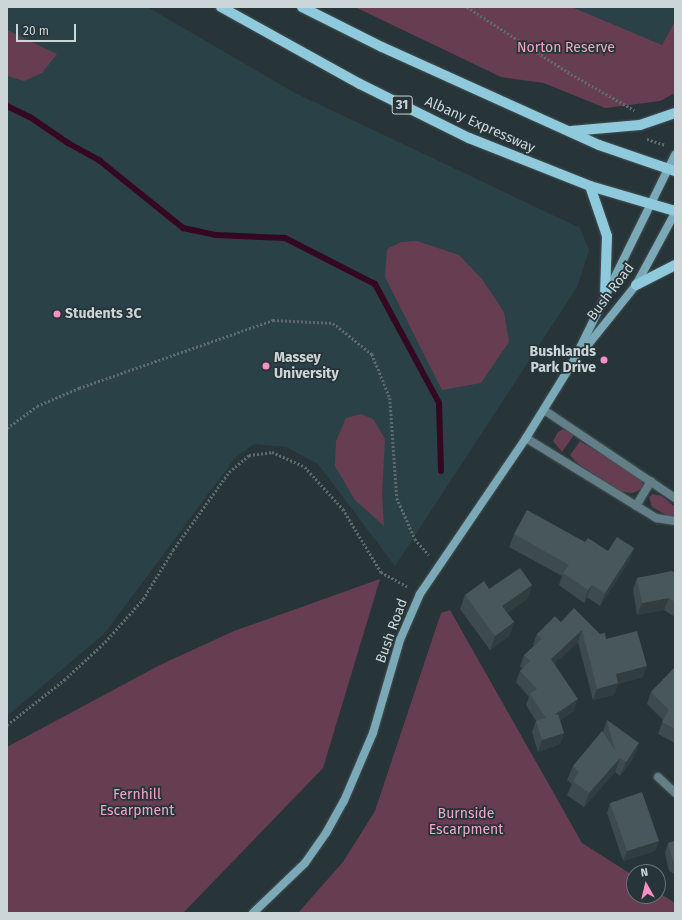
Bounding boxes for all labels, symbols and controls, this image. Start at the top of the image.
scale bar [18,16,78,42]
text: 20 m [23,24,49,38]
park label: Norton Reserve [517,40,615,56]
street label: Albany Expressway [422,93,538,157]
road number: 31 [391,94,413,116]
street label: Bush Road [584,260,638,324]
place label: Students 3C [65,306,141,322]
marker: Students 3C [52,309,62,319]
place label: Bushlands Park Drive [530,344,596,376]
place label: Massey University [274,350,339,382]
marker: Bushlands Park Drive [599,355,609,365]
marker: Massey University [261,361,271,371]
street label: Bush Road [373,596,411,666]
park label: Fernhill Escarpment [100,787,174,820]
park label: Burnside Escarpment [429,806,503,838]
north arrow [626,864,666,904]
text: N [640,866,649,880]

